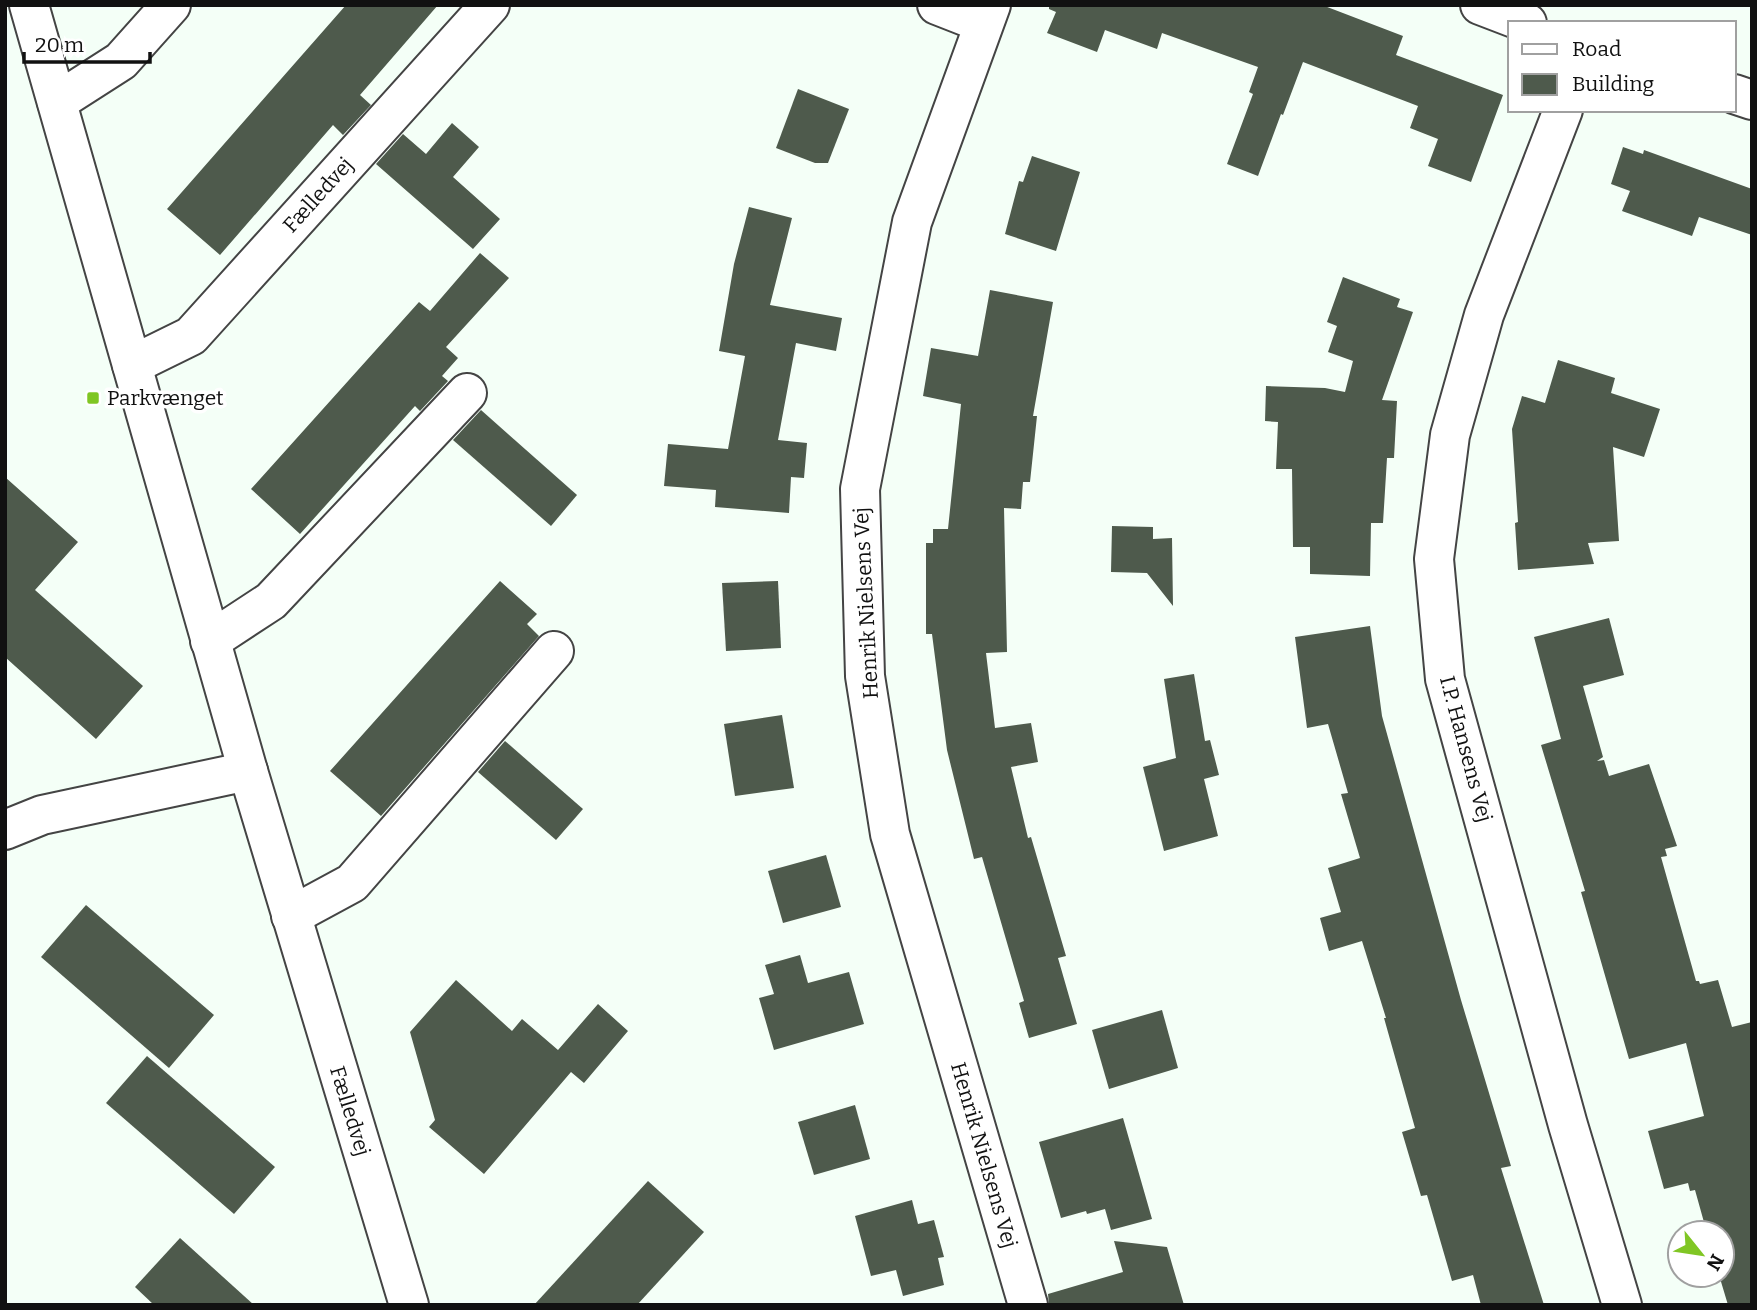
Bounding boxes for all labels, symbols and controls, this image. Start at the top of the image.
scale bar [24,21,150,65]
legend [1508,21,1736,112]
text: 20 m [35,32,84,58]
text: Road [1572,36,1621,62]
text: Building [1572,71,1655,97]
street label: Fælledvej [277,152,359,238]
place label: Parkvænget [107,385,224,411]
marker: Parkvænget [85,390,101,406]
street label: Henrik Nielsens Vej [848,507,884,699]
street label: I.P. Hansens Vej [1434,673,1498,825]
street label: Henrik Nielsens Vej [945,1059,1023,1251]
street label: Fælledvej [324,1063,376,1159]
north arrow [1666,1219,1736,1289]
text: N [1701,1250,1729,1275]

